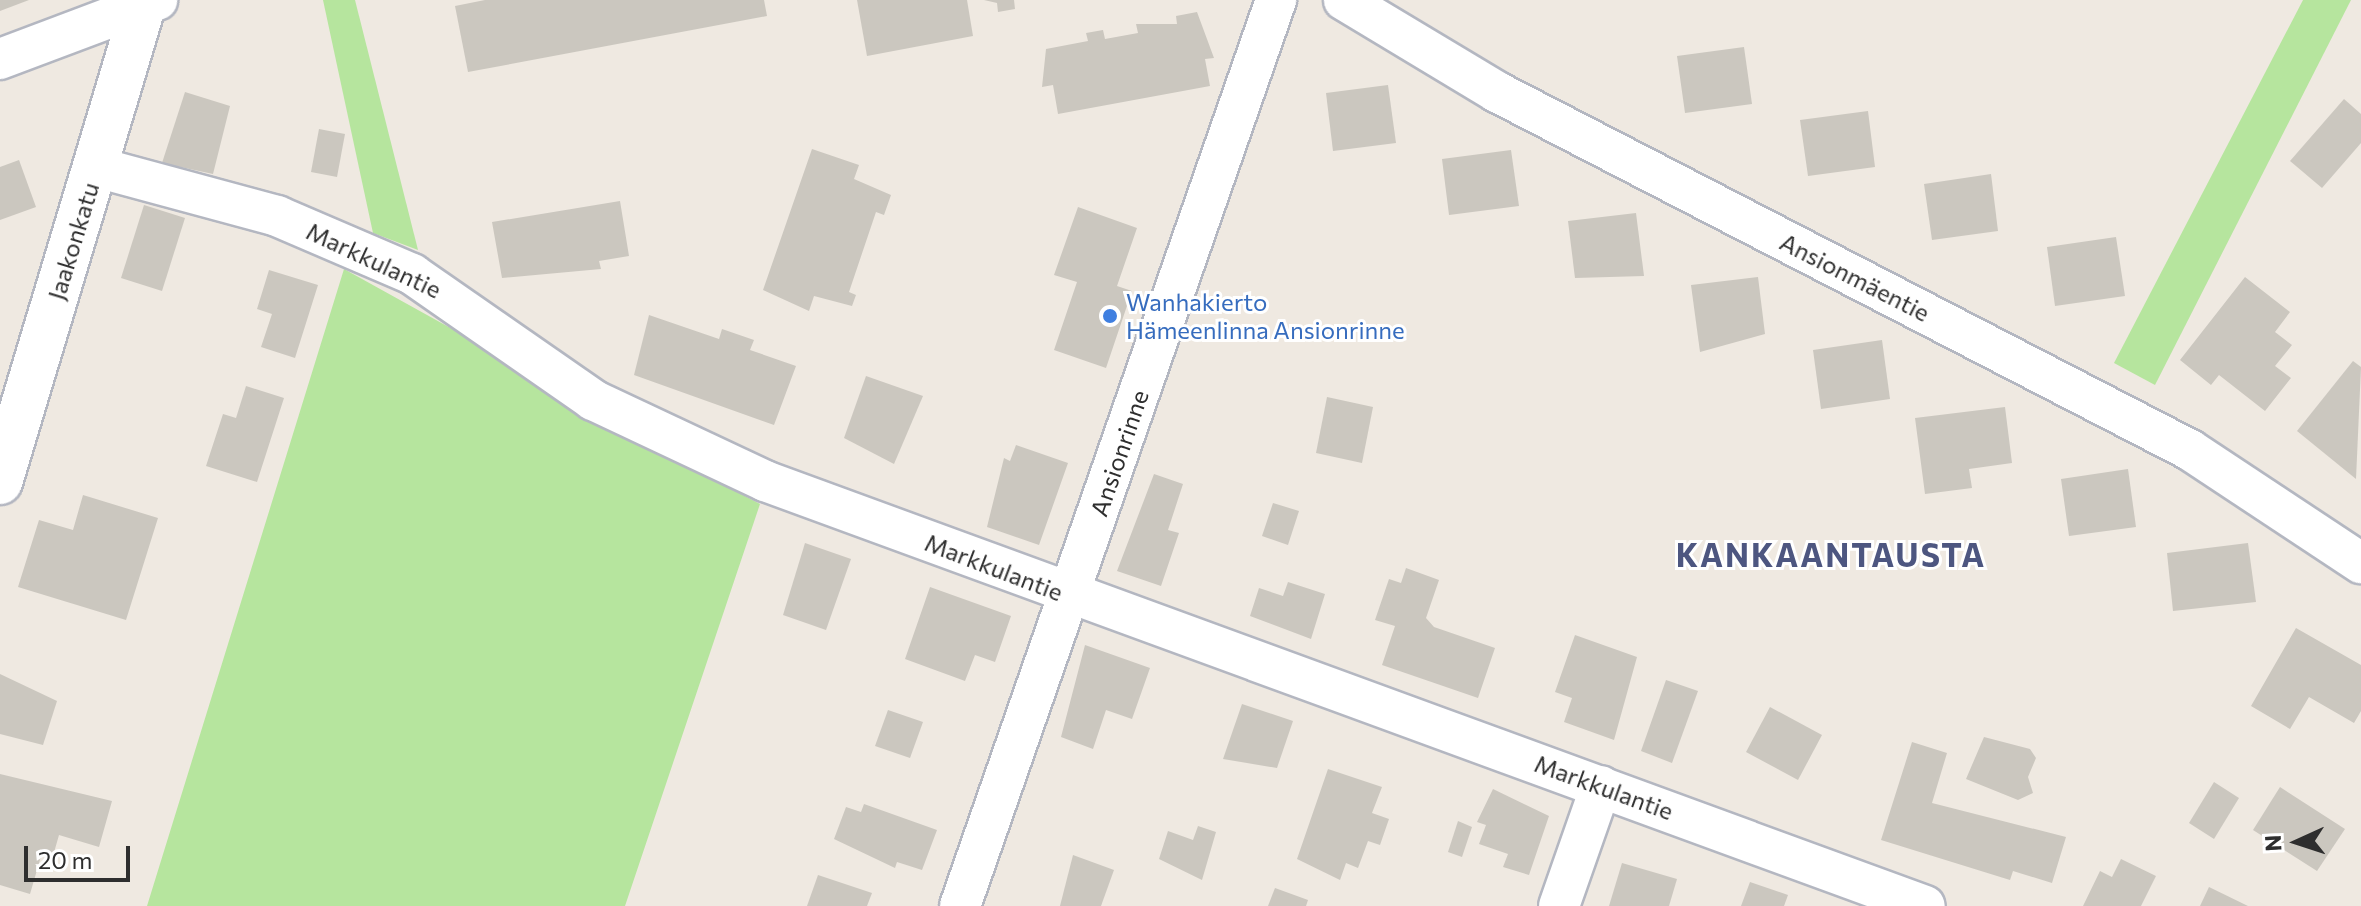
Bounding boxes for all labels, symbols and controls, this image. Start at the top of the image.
street label: Jaakonkatu [41,179,105,303]
street label: Markkulantie [302,216,446,304]
street label: Ansionmäentie [1775,227,1935,327]
place label: Wanhakierto Hämeenlinna Ansionrinne [1126,288,1405,344]
marker: Wanhakierto Hämeenlinna Ansionrinne [1101,307,1119,325]
street label: Ansionrinne [1084,386,1154,520]
street label: Markkulantie [921,528,1067,606]
district label: KANKAANTAUSTA [1676,535,1986,573]
street label: Markkulantie [1531,749,1677,825]
north arrow [2257,802,2337,882]
scale bar [28,830,134,880]
text: N [2259,834,2286,852]
text: 20 m [38,845,92,874]

